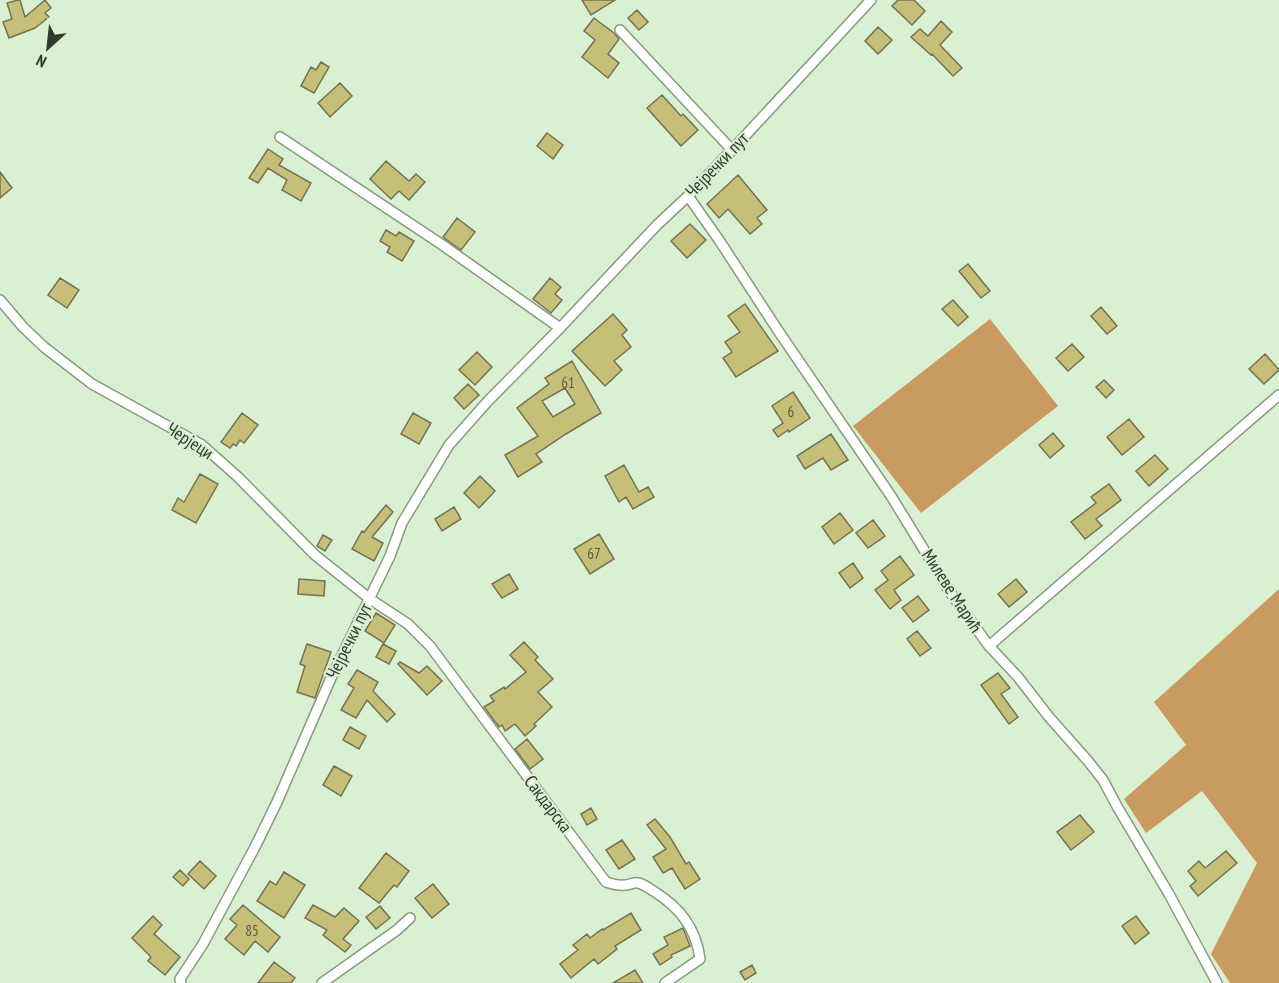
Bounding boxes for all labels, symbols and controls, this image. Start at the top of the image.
north arrow [18,18,78,78]
text: N [33,50,50,72]
street label: Чејречки пут [680,127,753,202]
house number: 61 [561,373,575,392]
house number: 6 [788,402,795,421]
street label: Черјеци [163,417,218,464]
house number: 67 [587,544,601,563]
street label: Милеве Мaрић [917,545,988,637]
street label: Чејречки пут [320,599,377,682]
street label: Сакдарска [519,770,578,837]
house number: 85 [245,921,259,940]

